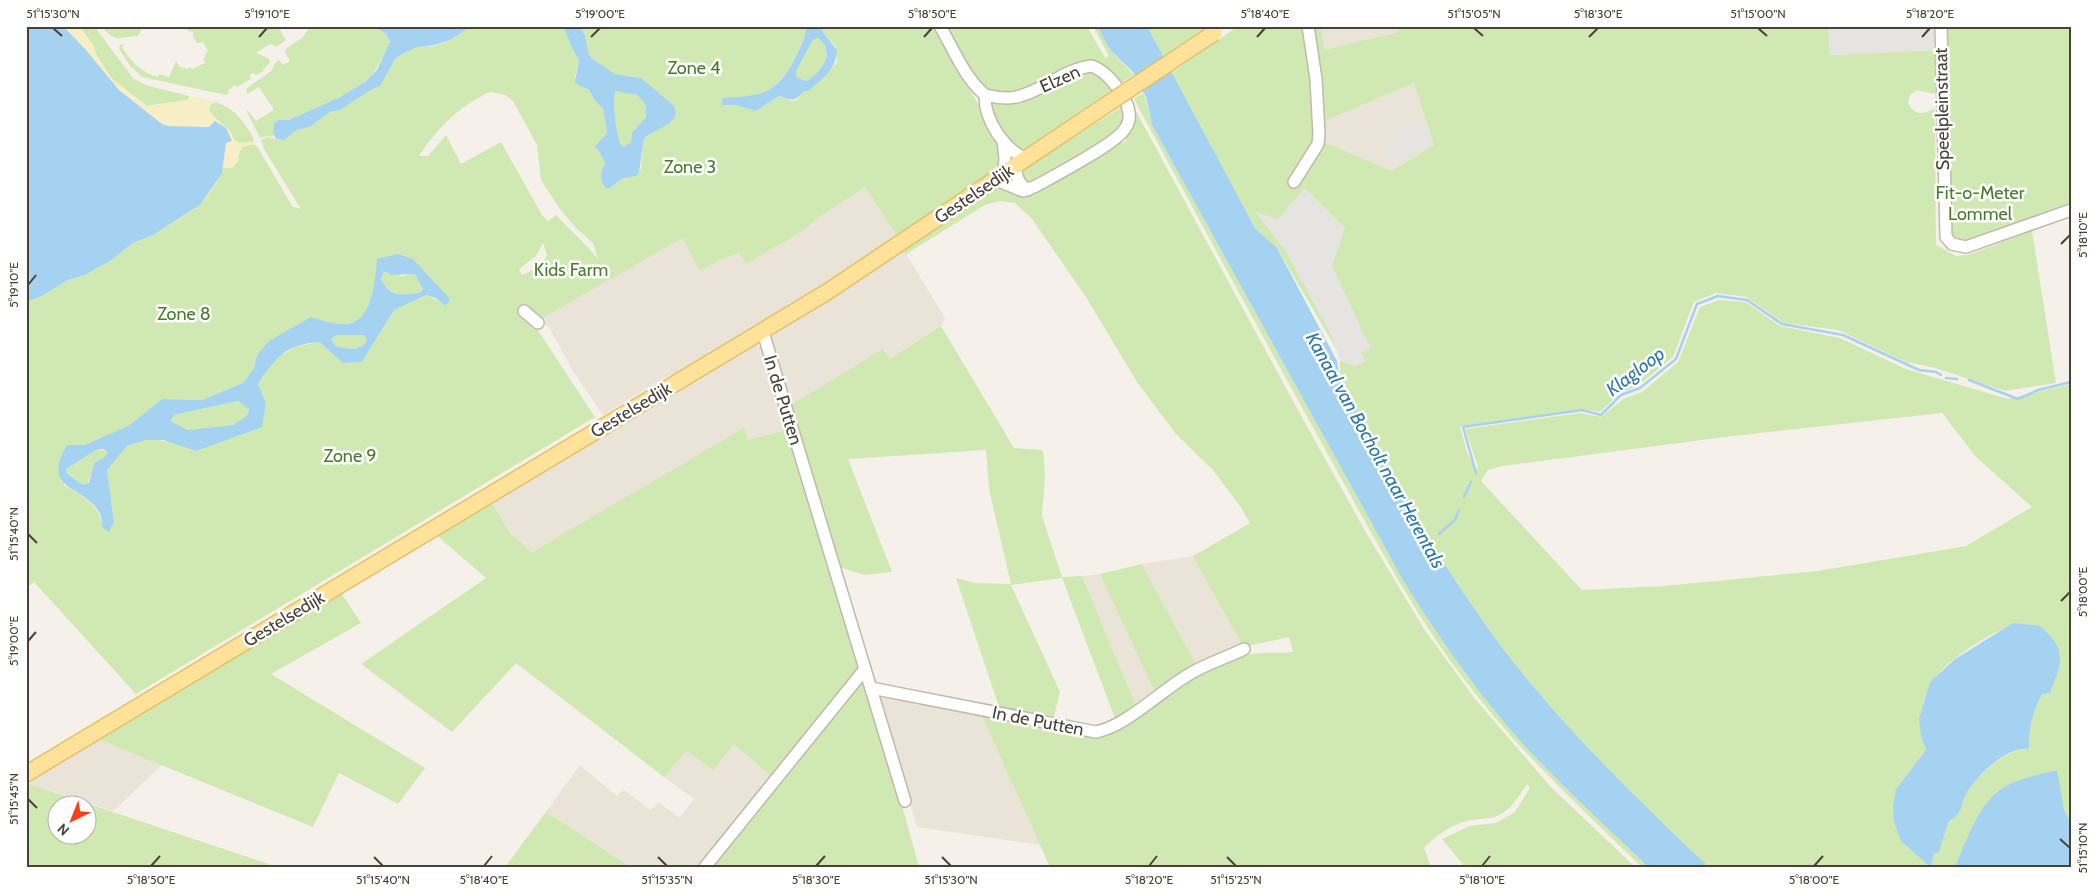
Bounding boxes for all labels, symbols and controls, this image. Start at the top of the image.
text: 51°15'30"N [26,6,80,21]
text: 5°19'10"E [244,6,290,21]
text: 5°19'00"E [575,6,625,21]
text: 5°18'50"E [908,6,957,21]
text: 5°18'40"E [1241,6,1290,21]
text: 51°15'05"N [1447,6,1501,21]
text: 5°18'30"E [1574,6,1623,21]
text: 51°15'00"N [1730,6,1786,21]
text: 5°18'20"E [1906,6,1955,21]
street label: Speelpleinstraat [1930,47,1954,171]
park label: Zone 4 [668,57,721,79]
street label: Elzen [1036,60,1084,98]
park label: Zone 3 [664,156,716,178]
street label: Gestelsedijk [930,159,1018,228]
park label: Fit-o-Meter Lommel [1936,182,2025,225]
text: 5°18'10"E [2075,212,2090,258]
park label: Kids Farm [534,259,608,281]
text: 5°19'10"E [6,262,21,308]
park label: Zone 8 [157,303,211,325]
water label: Kanaal van Bocholt naar Herentals [1301,328,1450,572]
water label: Klagloop [1601,342,1669,401]
street label: In de Putten [759,352,807,448]
street label: Gestelsedijk [587,377,676,443]
park label: Zone 9 [324,445,376,467]
text: 51°15'40"N [6,507,21,561]
text: 5°18'00"E [2075,566,2090,617]
street label: Gestelsedijk [240,586,329,652]
text: 5°19'00"E [6,616,21,666]
street label: In de Putten [990,701,1086,741]
text: 51°15'45"N [6,773,21,825]
north arrow [48,796,98,846]
text: N [53,820,73,839]
text: 51°15'10"N [2075,823,2090,873]
text: 5°18'50"E [127,872,176,887]
text: 51°15'40"N [356,872,410,887]
text: 5°18'40"E [460,872,509,887]
text: 51°15'35"N [641,872,693,887]
text: 5°18'30"E [792,872,841,887]
text: 51°15'30"N [924,872,978,887]
text: 5°18'20"E [1125,872,1174,887]
text: 51°15'25"N [1210,872,1262,887]
text: 5°18'10"E [1459,872,1505,887]
text: 5°18'00"E [1789,872,1840,887]

